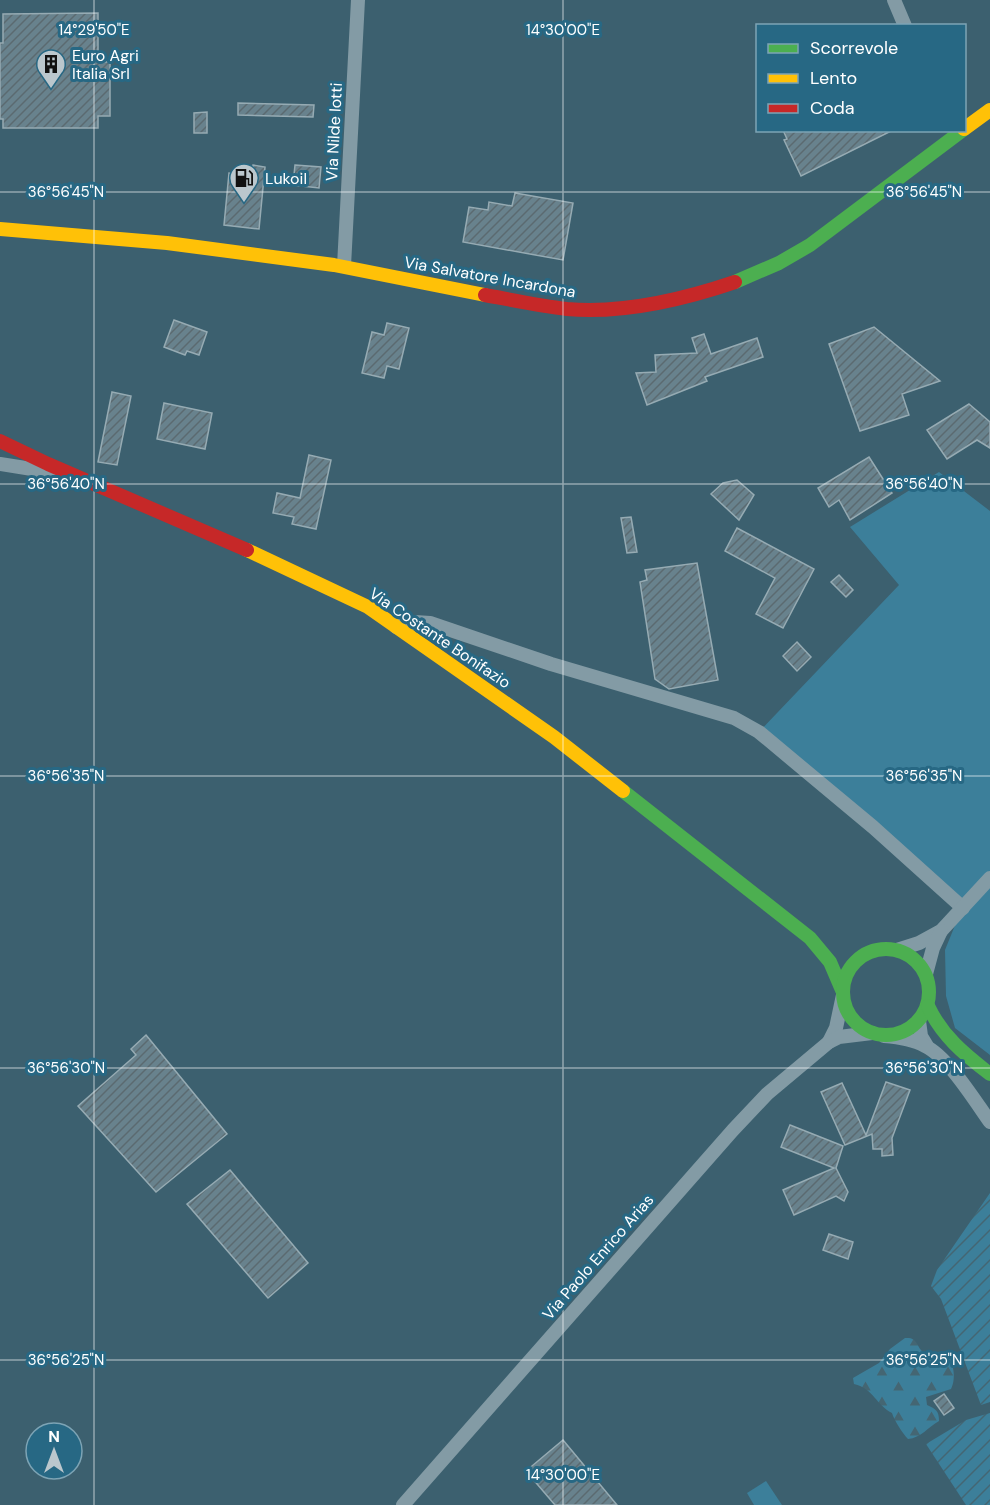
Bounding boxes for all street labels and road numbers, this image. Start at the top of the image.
street label: Via Nilde Iotti [321,82,347,182]
street label: Via Salvatore Incardona [403,252,577,302]
street label: Via Costante Bonifazio [365,583,515,693]
street label: Via Paolo Enrico Arias [538,1190,658,1324]

